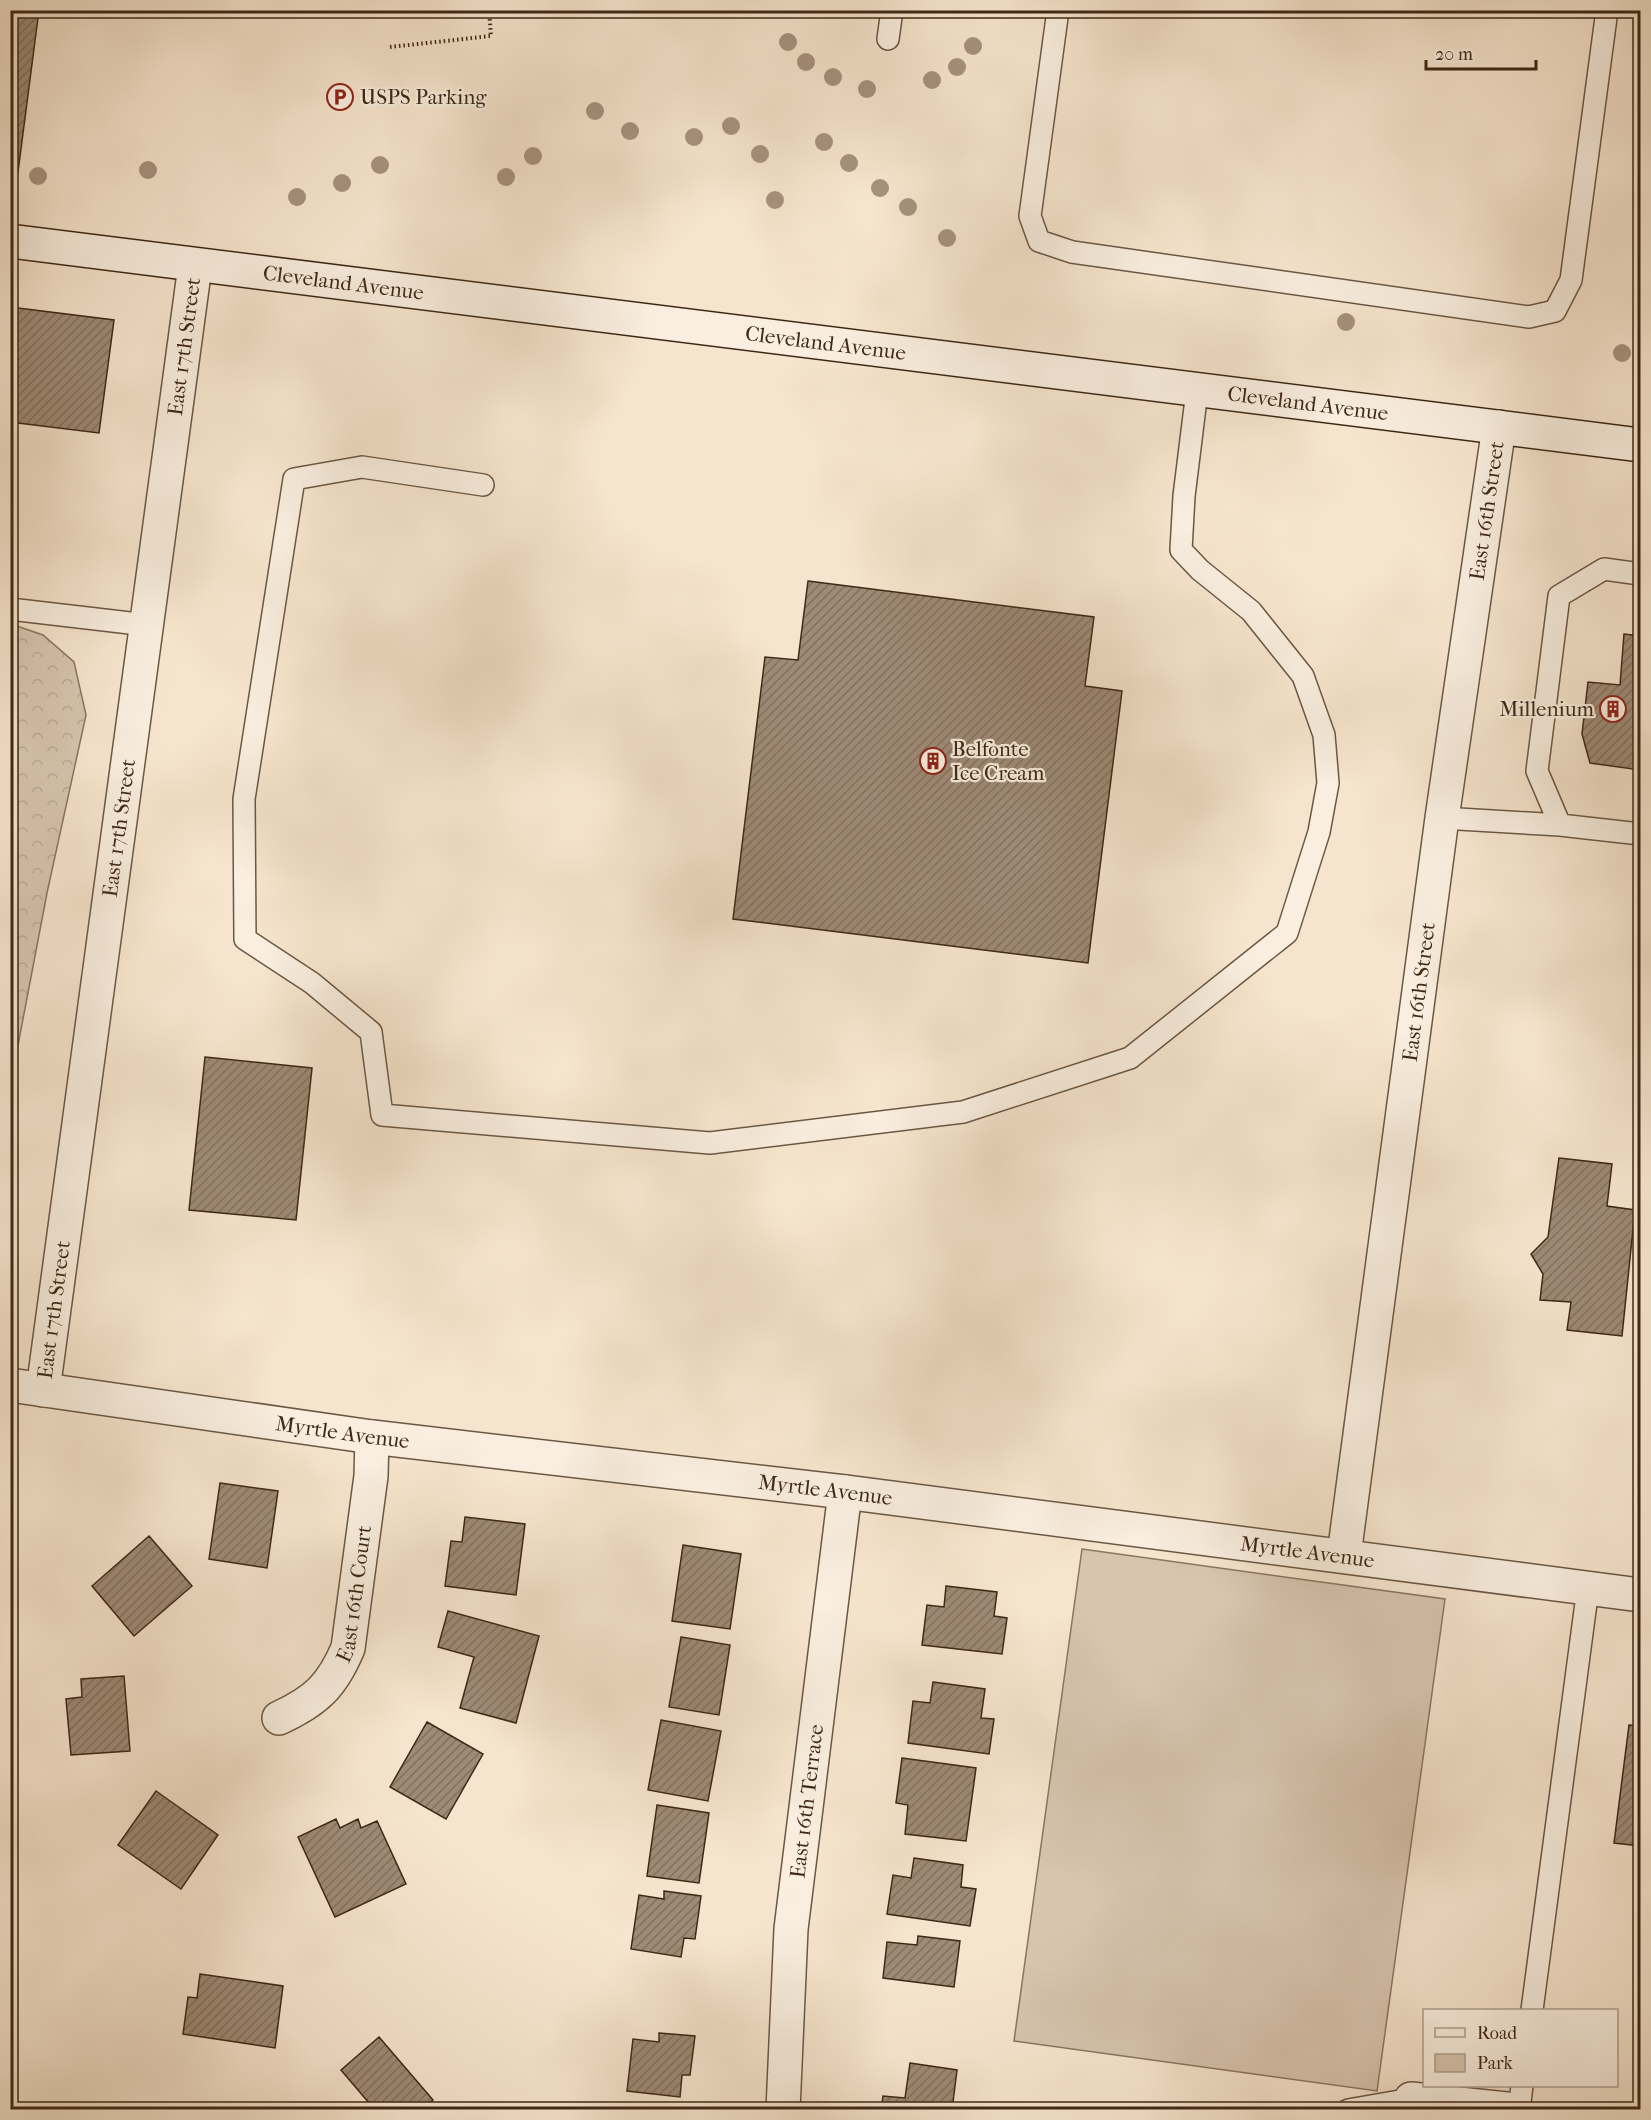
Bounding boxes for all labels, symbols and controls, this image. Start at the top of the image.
scale bar [1426,33,1536,71]
text: 20 m [1435,44,1473,65]
parking icon: USPS Parking [325,82,355,112]
place label: USPS Parking [360,85,487,109]
street label: Cleveland Avenue [262,261,425,305]
street label: East 17th Street [163,275,205,417]
street label: Cleveland Avenue [744,321,907,365]
street label: Cleveland Avenue [1226,381,1390,425]
street label: East 16th Street [1465,439,1509,582]
building icon: Millenium [1598,694,1628,724]
place label: Millenium [1499,697,1595,721]
place label: Belfonte Ice Cream [952,737,1045,785]
building icon: Belfonte Ice Cream [918,746,948,776]
street label: East 17th Street [98,757,140,899]
street label: East 16th Street [1398,920,1440,1063]
street label: East 17th Street [33,1239,75,1380]
street label: Myrtle Avenue [274,1411,411,1453]
street label: Myrtle Avenue [757,1470,894,1510]
street label: East 16th Court [331,1523,376,1666]
street label: Myrtle Avenue [1239,1531,1376,1572]
street label: East 16th Terrace [785,1723,828,1880]
legend [1423,2009,1618,2087]
text: Road [1477,2023,1517,2044]
text: Park [1477,2053,1514,2074]

